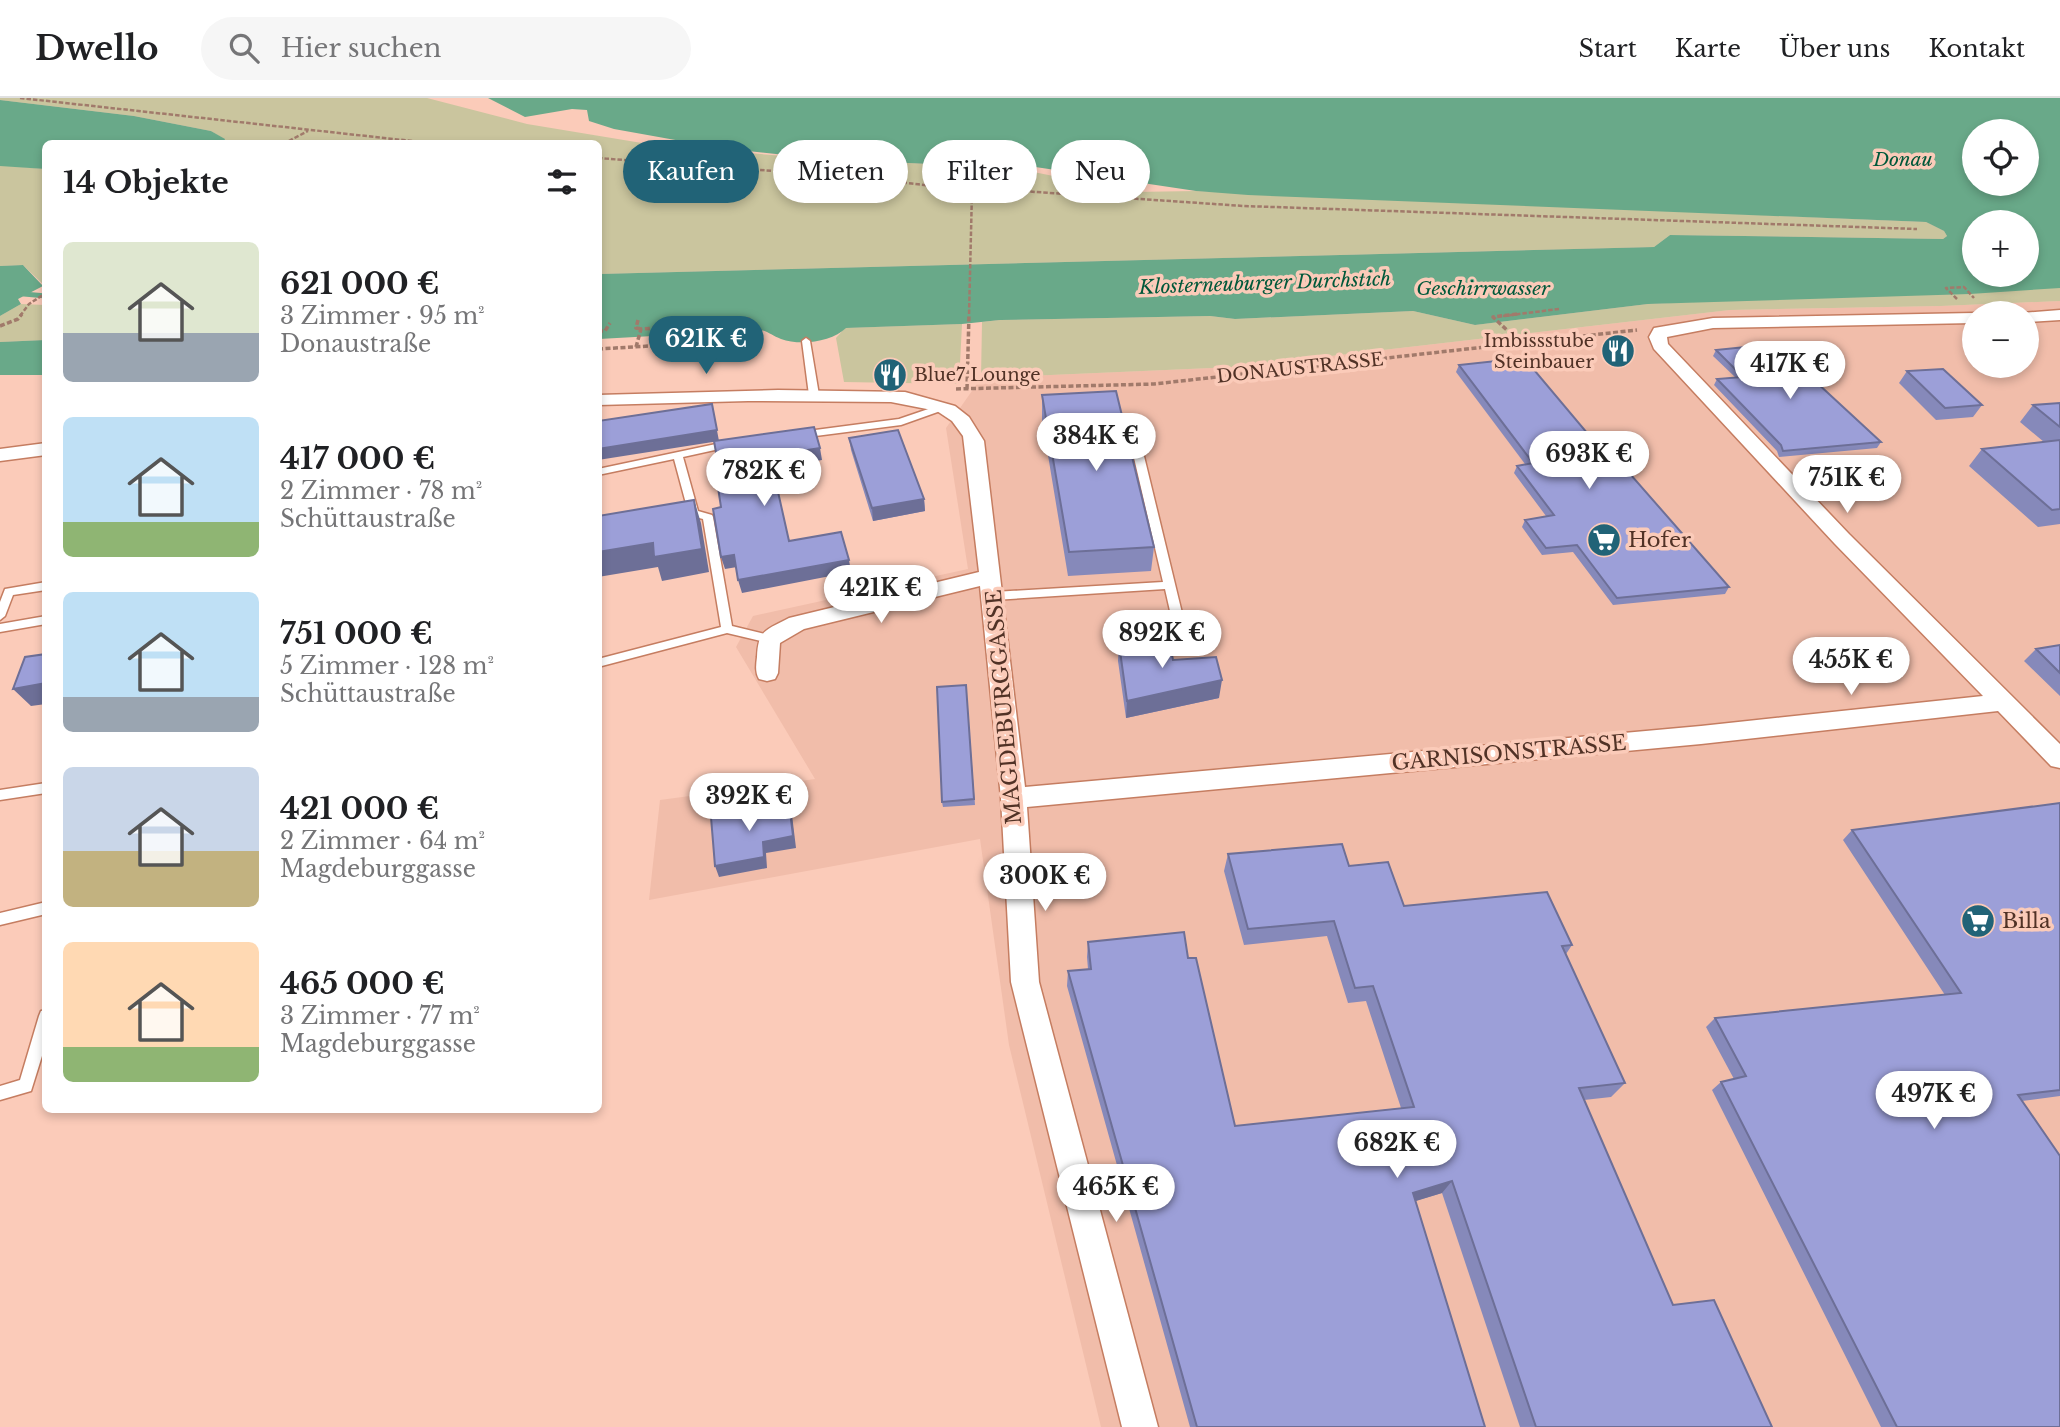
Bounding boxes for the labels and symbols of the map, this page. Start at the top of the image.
water label: Donau [1872,148,1933,171]
water label: Klosterneuburger Durchstich [1137,267,1392,299]
water label: Geschirrwasser [1416,277,1551,300]
pin: 621K € [649,316,763,376]
place label: Imbissstube Steinbauer [1484,330,1594,373]
restaurant icon: Imbissstube Steinbauer [1599,332,1637,370]
pin: 417K € [1733,342,1847,401]
street label: DONAUSTRASSE [1215,348,1385,388]
restaurant icon: Blue7 Lounge [871,356,909,394]
place label: Blue7 Lounge [914,364,1041,386]
pin: 384K € [1039,414,1153,473]
pin: 693K € [1532,432,1646,491]
pin: 782K € [707,448,821,508]
pin: 751K € [1790,456,1904,515]
supermarket icon: Hofer [1585,521,1623,559]
place label: Hofer [1628,527,1691,553]
pin: 421K € [824,566,938,625]
street label: MAGDEBURGGASSE [981,589,1027,825]
pin: 892K € [1105,610,1219,670]
pin: 455K € [1794,638,1908,697]
street label: GARNISONSTRASSE [1390,730,1628,776]
pin: 392K € [692,774,806,833]
pin: 300K € [988,854,1102,913]
supermarket icon: Billa [1959,902,1997,940]
place label: Billa [2002,908,2051,934]
pin: 497K € [1877,1072,1991,1131]
pin: 682K € [1340,1121,1454,1180]
pin: 465K € [1059,1164,1173,1224]

